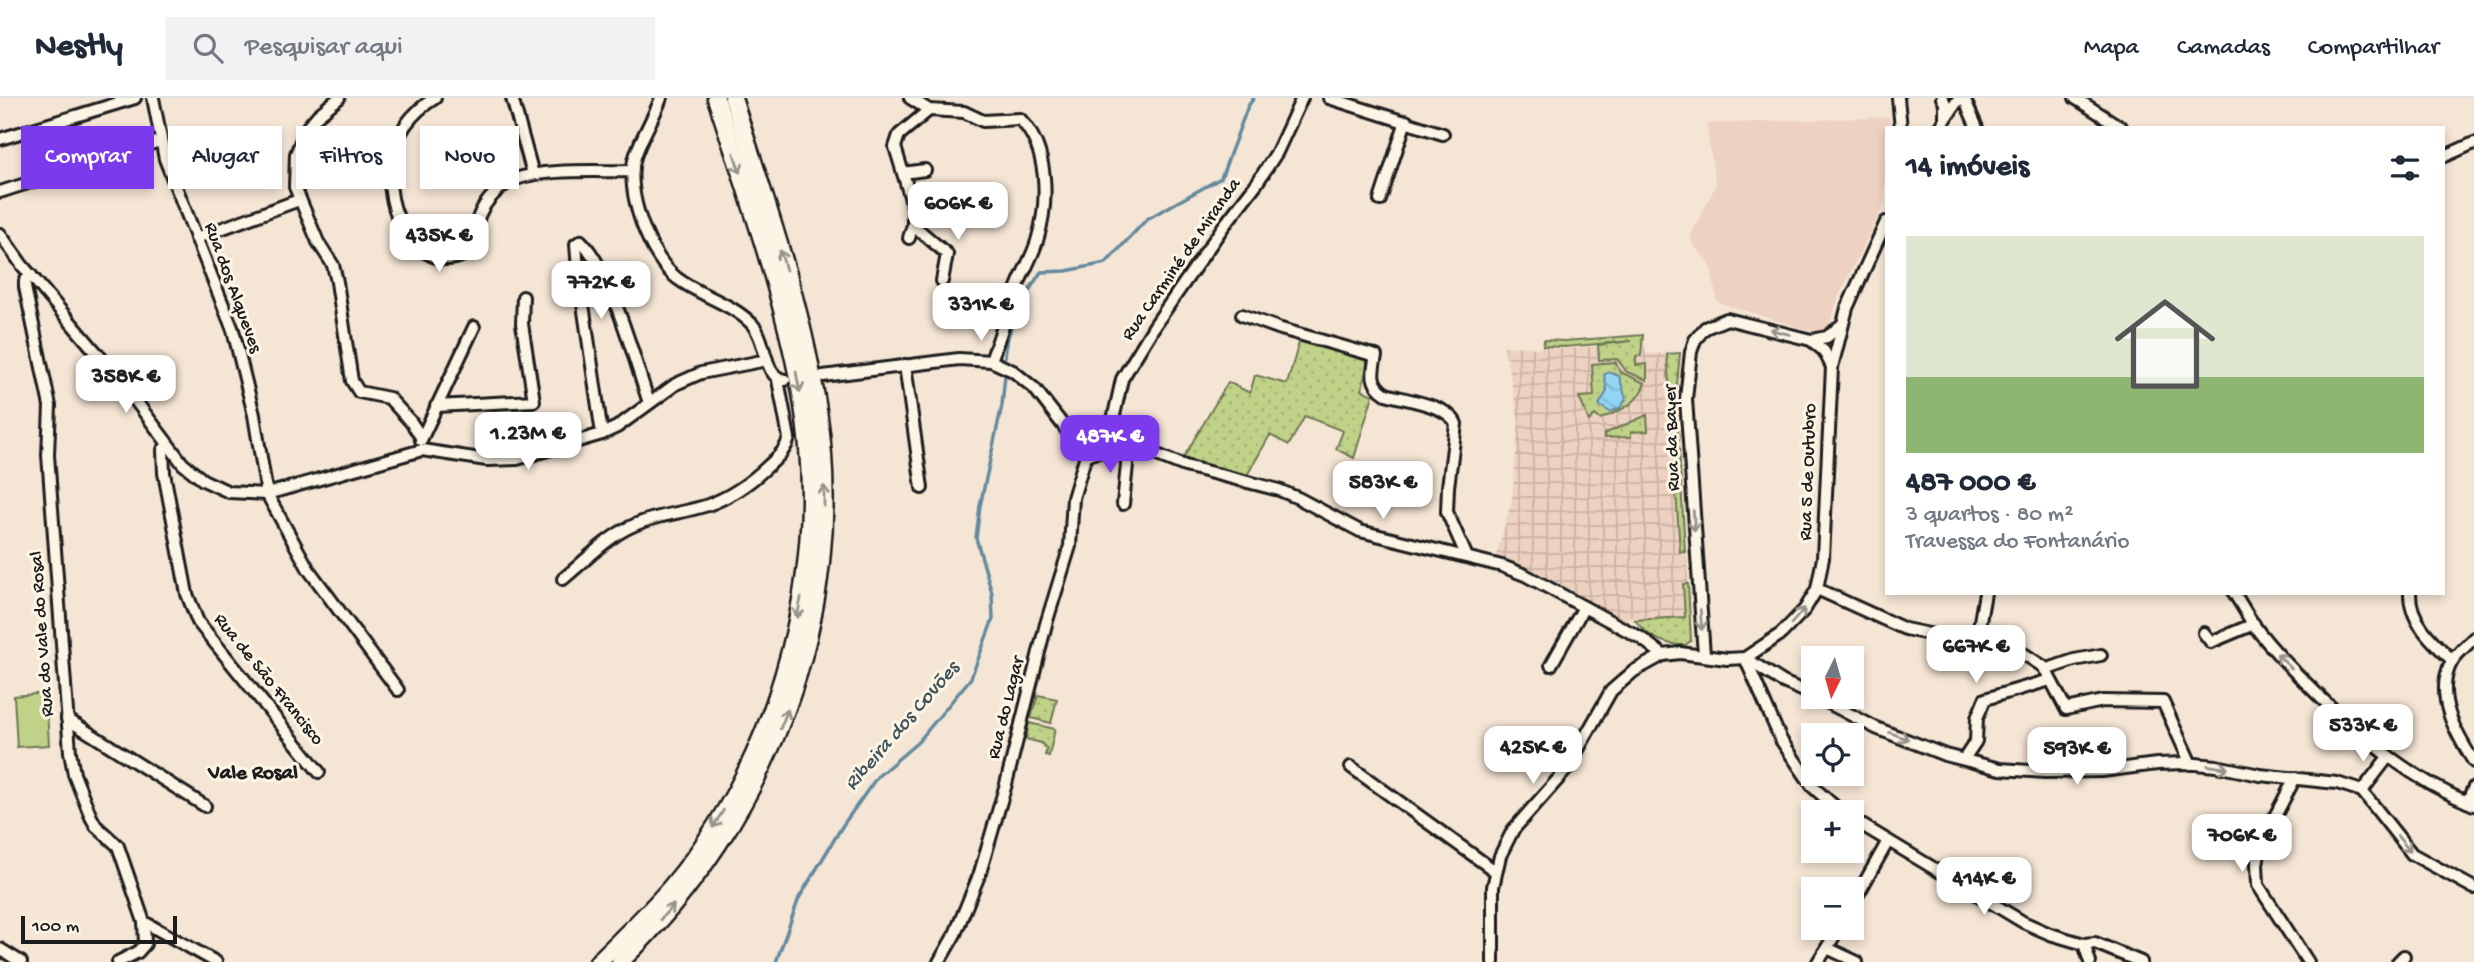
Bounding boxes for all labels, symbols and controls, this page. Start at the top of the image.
search box [165,17,655,80]
text: Nestly [35,29,123,67]
icon: search [189,29,227,67]
text: Pesquisar aqui [245,33,403,64]
text: Mapa [2084,34,2139,63]
text: Camadas [2177,34,2270,63]
text: Compartilhar [2308,34,2439,63]
chip: Comprar [21,126,154,189]
chip: Alugar [168,126,282,189]
chip: Filtros [296,126,406,189]
chip: Novo [420,126,519,189]
icon: filters [2386,149,2424,187]
text: 14 imóveis [1906,151,2029,186]
one-way arrow [732,152,745,174]
street label: Rua Carminé de Miranda [1117,173,1248,346]
pin: 606K € [901,183,1015,242]
text: 606K € [924,191,992,218]
pin: 435K € [382,214,496,274]
street label: Rua dos Alqueves [198,220,267,357]
text: 435K € [406,223,472,250]
one-way arrow [775,249,788,271]
pin: 772K € [544,262,658,321]
text: 772K € [567,270,635,297]
icon: home [2102,281,2228,407]
pin: 331K € [924,284,1038,343]
text: 331K € [949,292,1013,319]
one-way arrow [1769,325,1792,338]
pin: 358K € [69,356,183,415]
text: 358K € [92,364,160,391]
one-way arrow [792,370,806,393]
street label: Rua da Bayer [1660,382,1686,491]
street label: Rua 5 de Outubro [1795,403,1823,541]
pin: 1.23M € [463,412,593,472]
pin: 487K € [1053,416,1167,475]
text: 1.23M € [491,421,565,448]
text: 487K € [1076,424,1144,451]
pin: 583K € [1326,462,1440,521]
text: 487 000 € [1906,467,2035,502]
text: 583K € [1349,470,1417,497]
one-way arrow [817,485,831,508]
text: 3 quartos · 80 m² [1906,502,2073,529]
one-way arrow [1688,509,1701,532]
text: Travessa do Fontanário [1906,529,2129,556]
street label: Rua do Vale do Rosal [26,550,60,718]
one-way arrow [791,596,805,619]
one-way arrow [1790,607,1806,625]
one-way arrow [1695,608,1708,631]
street label: Rua de São Francisco [208,609,328,751]
pin: 667K € [1919,626,2033,685]
text: 667K € [1942,634,2010,661]
north arrow [1801,646,1864,709]
map controls [1801,646,1864,940]
street label: Rua do Lagar [983,652,1031,762]
one-way arrow [2276,653,2293,670]
water label: Ribeira dos Covões [840,656,967,797]
pin: 533K € [2306,704,2420,764]
one-way arrow [778,708,791,730]
text: 533K € [2329,713,2397,740]
button: locate [1801,723,1864,786]
pin: 425K € [1476,726,1590,786]
pin: 593K € [2020,728,2134,787]
one-way arrow [1887,731,1909,744]
text: 425K € [1500,735,1566,762]
text: 593K € [2043,736,2111,763]
one-way arrow [2206,761,2229,774]
district label: Vale Rosal [207,762,298,787]
button: + [1801,800,1864,863]
one-way arrow [710,809,724,829]
pin: 706K € [2185,814,2299,874]
text: 706K € [2208,823,2276,850]
one-way arrow [2396,835,2412,853]
pin: 414K € [1927,858,2041,917]
text: 414K € [1953,866,2015,893]
button: − [1801,877,1864,940]
one-way arrow [659,904,675,922]
scale bar [21,913,177,945]
text: 100 m [32,916,79,939]

